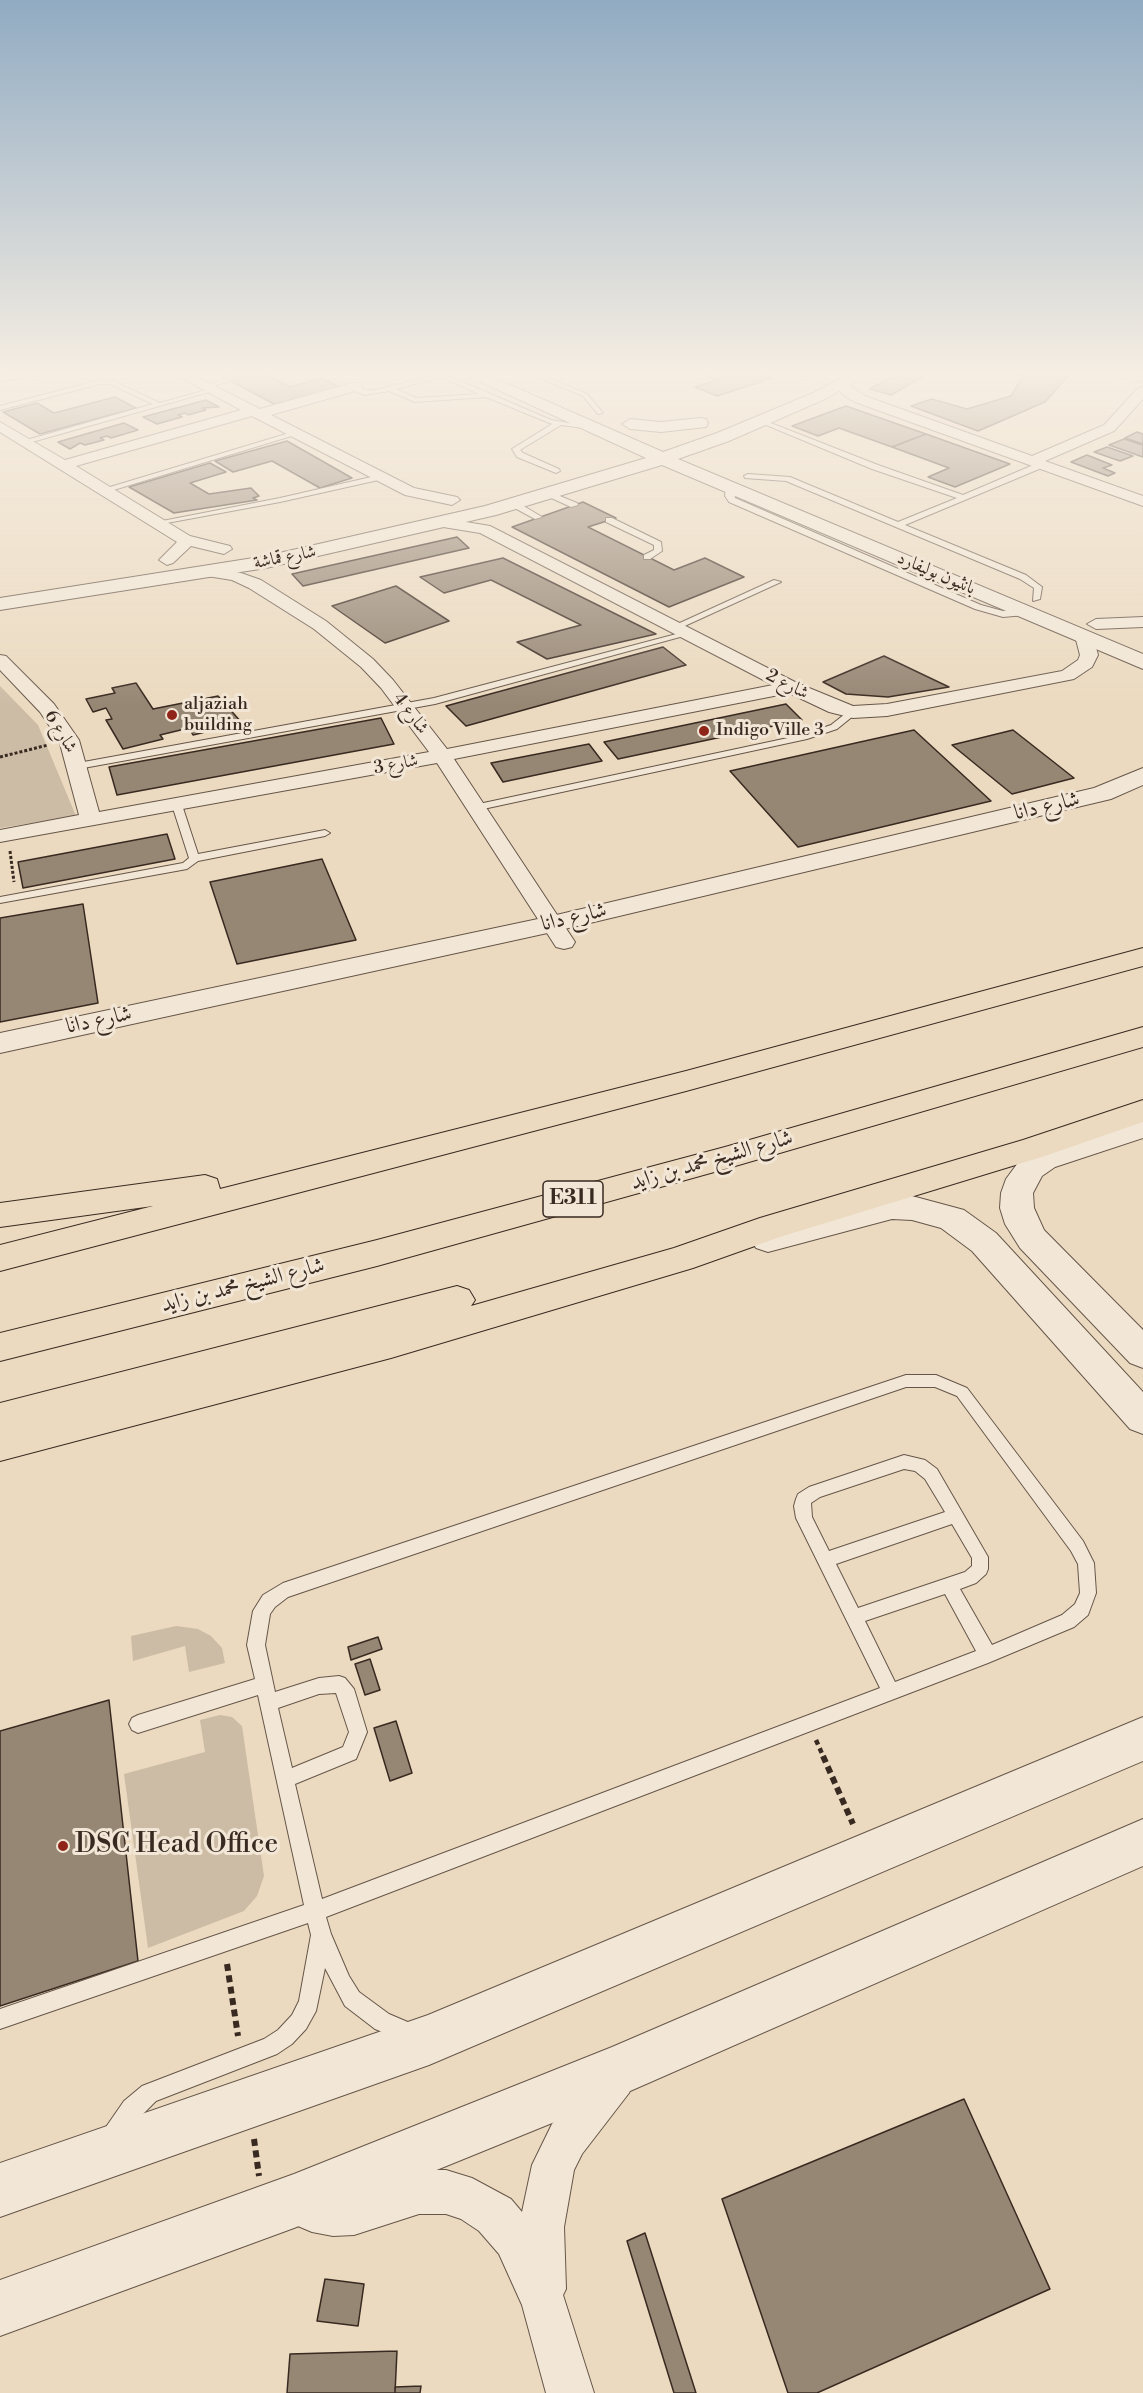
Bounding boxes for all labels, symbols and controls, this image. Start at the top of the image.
street label: شارع قماشة [252,541,318,575]
street label: بانثيون بوليفارد [894,548,978,600]
street label: شارع 2 [762,665,812,705]
street label: شارع 4 [388,689,432,739]
place label: aljaziah building [184,694,252,736]
street label: شارع 6 [39,707,81,757]
marker: aljaziah building [165,708,179,722]
place label: Indigo Ville 3 [716,720,824,742]
marker: Indigo Ville 3 [697,724,711,738]
street label: شارع 3 [372,750,420,780]
street label: شارع دانا [1012,787,1082,827]
street label: شارع دانا [539,898,609,938]
street label: شارع دانا [64,1001,134,1041]
street label: شارع الشيخ محمد بن زايد [628,1125,796,1197]
road number: E311 [543,1181,603,1217]
street label: شارع الشيخ محمد بن زايد [158,1253,328,1319]
place label: DSC Head Office [75,1830,278,1862]
marker: DSC Head Office [56,1839,70,1853]

